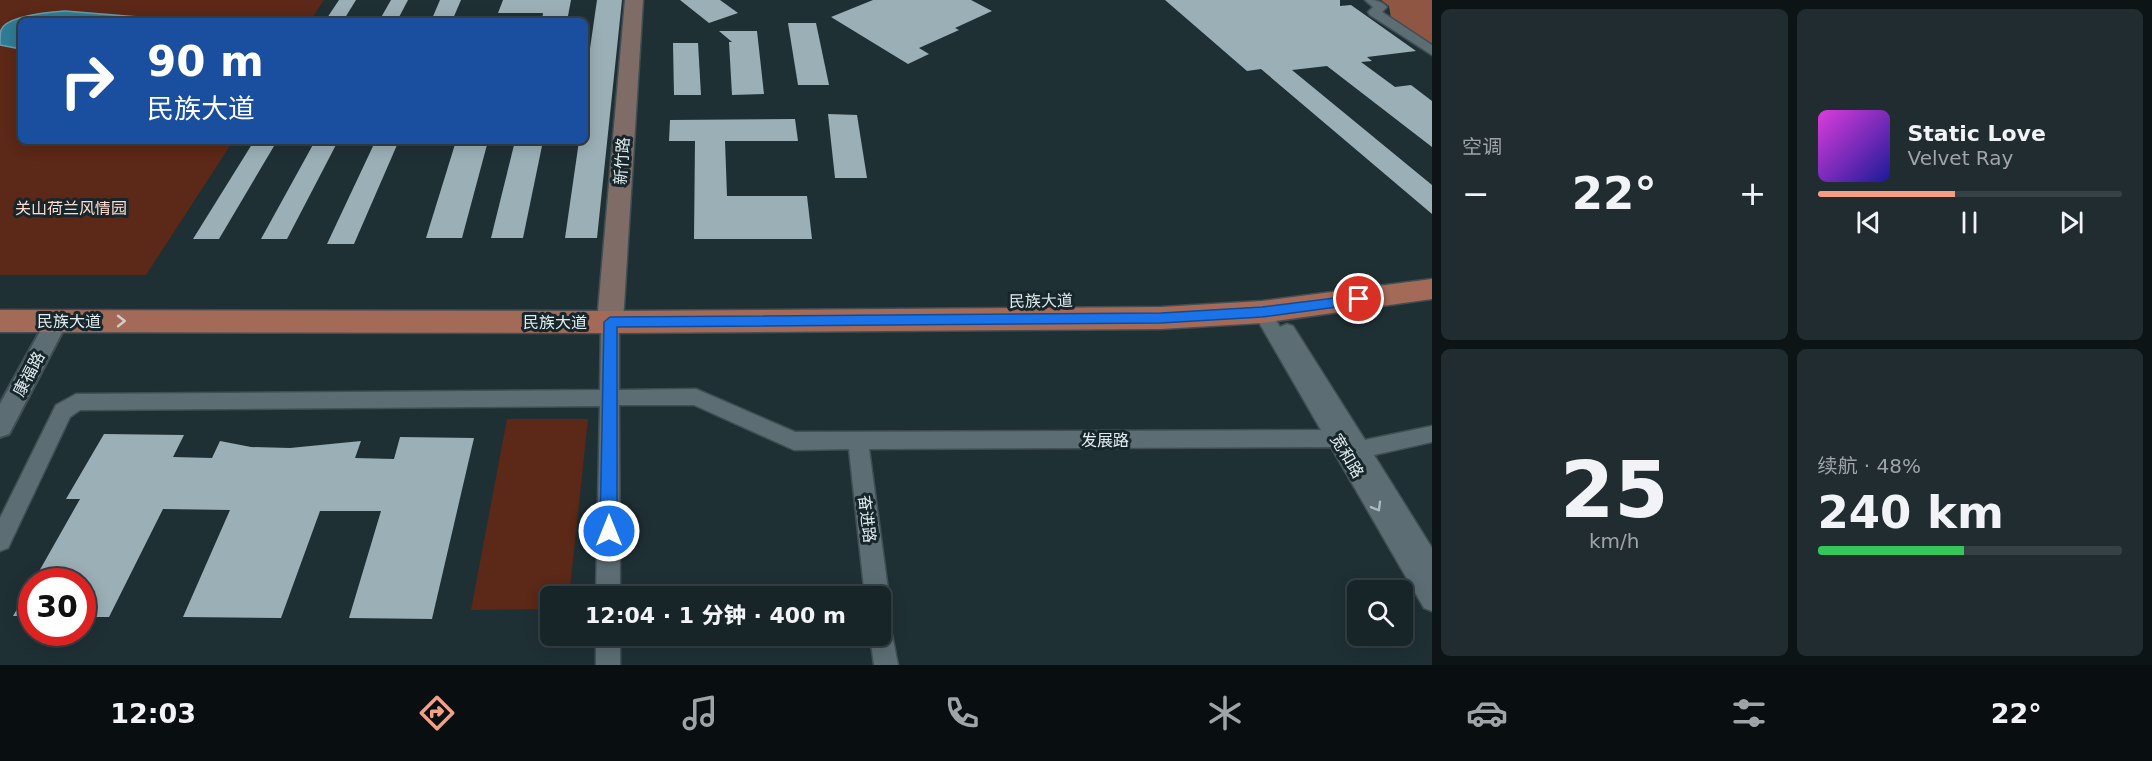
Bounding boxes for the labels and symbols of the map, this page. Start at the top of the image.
street label: 新竹路 [611,136,633,186]
park label: 关山荷兰风情园 [15,199,127,218]
pin [1333,273,1384,324]
street label: 民族大道 [1009,291,1073,311]
street label: 民族大道 [37,312,101,331]
street label: 民族大道 [523,313,587,332]
one-way arrow [117,315,126,327]
street label: 康福路 [9,348,49,400]
street label: 发展路 [1081,431,1129,450]
street label: 宽和路 [1326,431,1368,481]
street label: 奋进路 [855,494,879,544]
position arrow [577,499,641,563]
one-way arrow [1370,501,1381,511]
speed limit sign: 30 [18,568,96,646]

